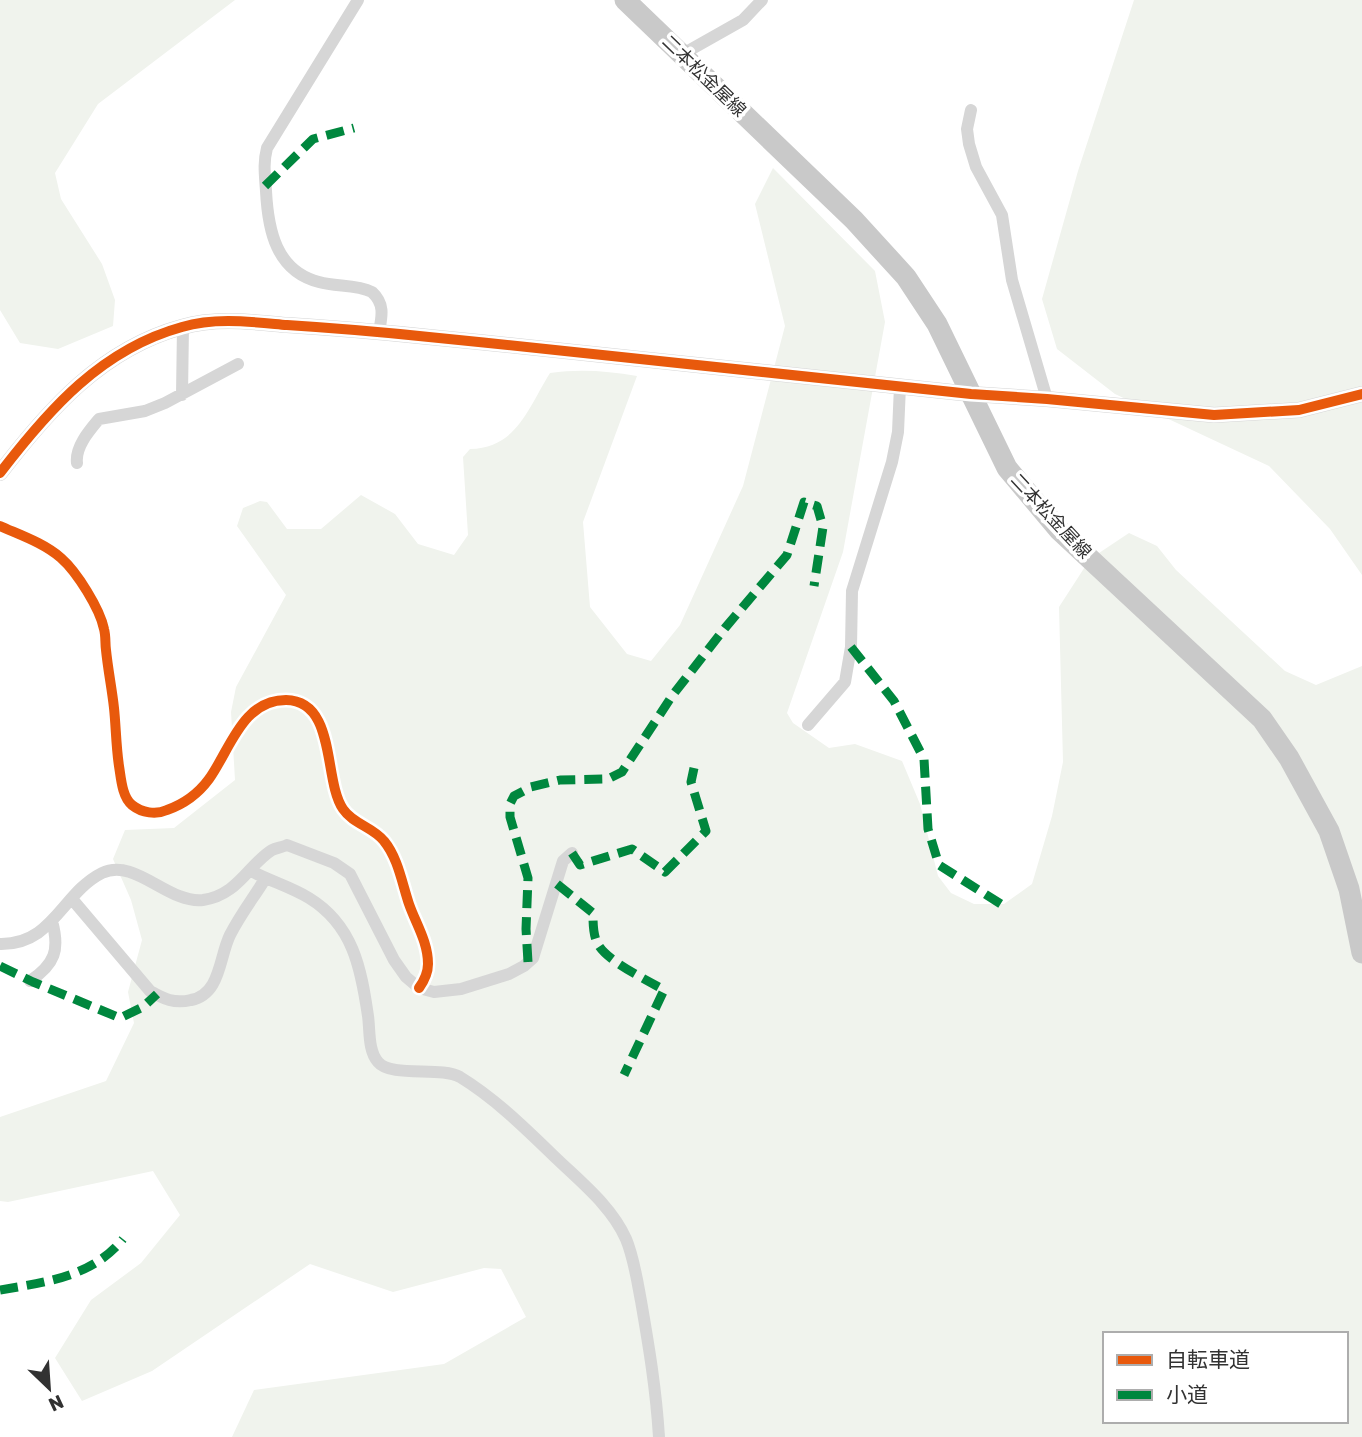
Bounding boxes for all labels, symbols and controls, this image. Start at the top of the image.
street label: 二本松金屋線 [658,31,750,121]
street label: 二本松金屋線 [1006,469,1096,563]
legend [1103,1332,1348,1423]
text: 自転車道 [1166,1347,1250,1372]
north arrow [14,1353,84,1423]
text: 小道 [1166,1382,1208,1407]
text: N [45,1390,67,1416]

